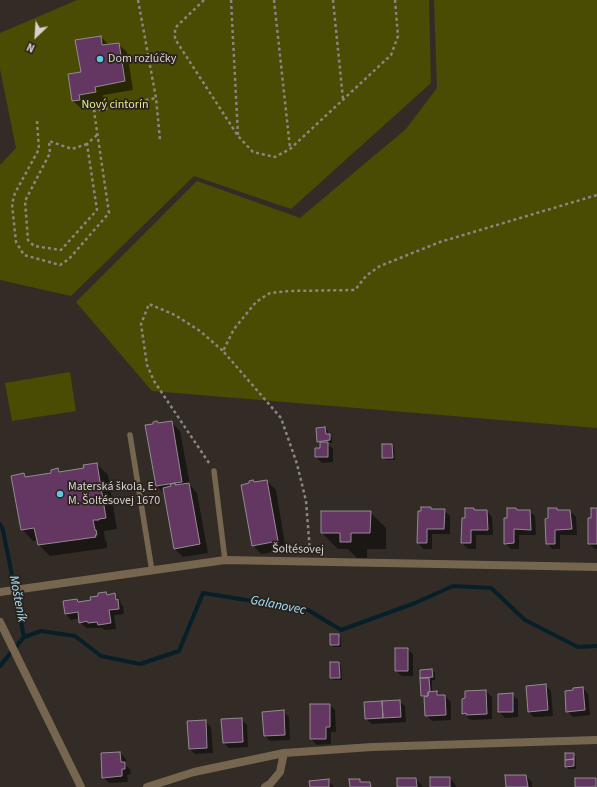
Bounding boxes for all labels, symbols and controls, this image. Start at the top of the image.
north arrow [16,16,56,56]
text: N [24,39,37,56]
place label: Dom rozlúčky [108,52,176,66]
marker: Dom rozlúčky [95,54,105,64]
park label: Nový cintorín [82,98,148,112]
place label: Materská škola, E. M. Šoltésovej 1670 [68,480,160,508]
marker: Materská škola, E. M. Šoltésovej 1670 [55,489,65,499]
street label: Šoltésovej [272,542,324,558]
water label: Mošteník [5,574,29,624]
water label: Galanovec [249,593,307,619]

